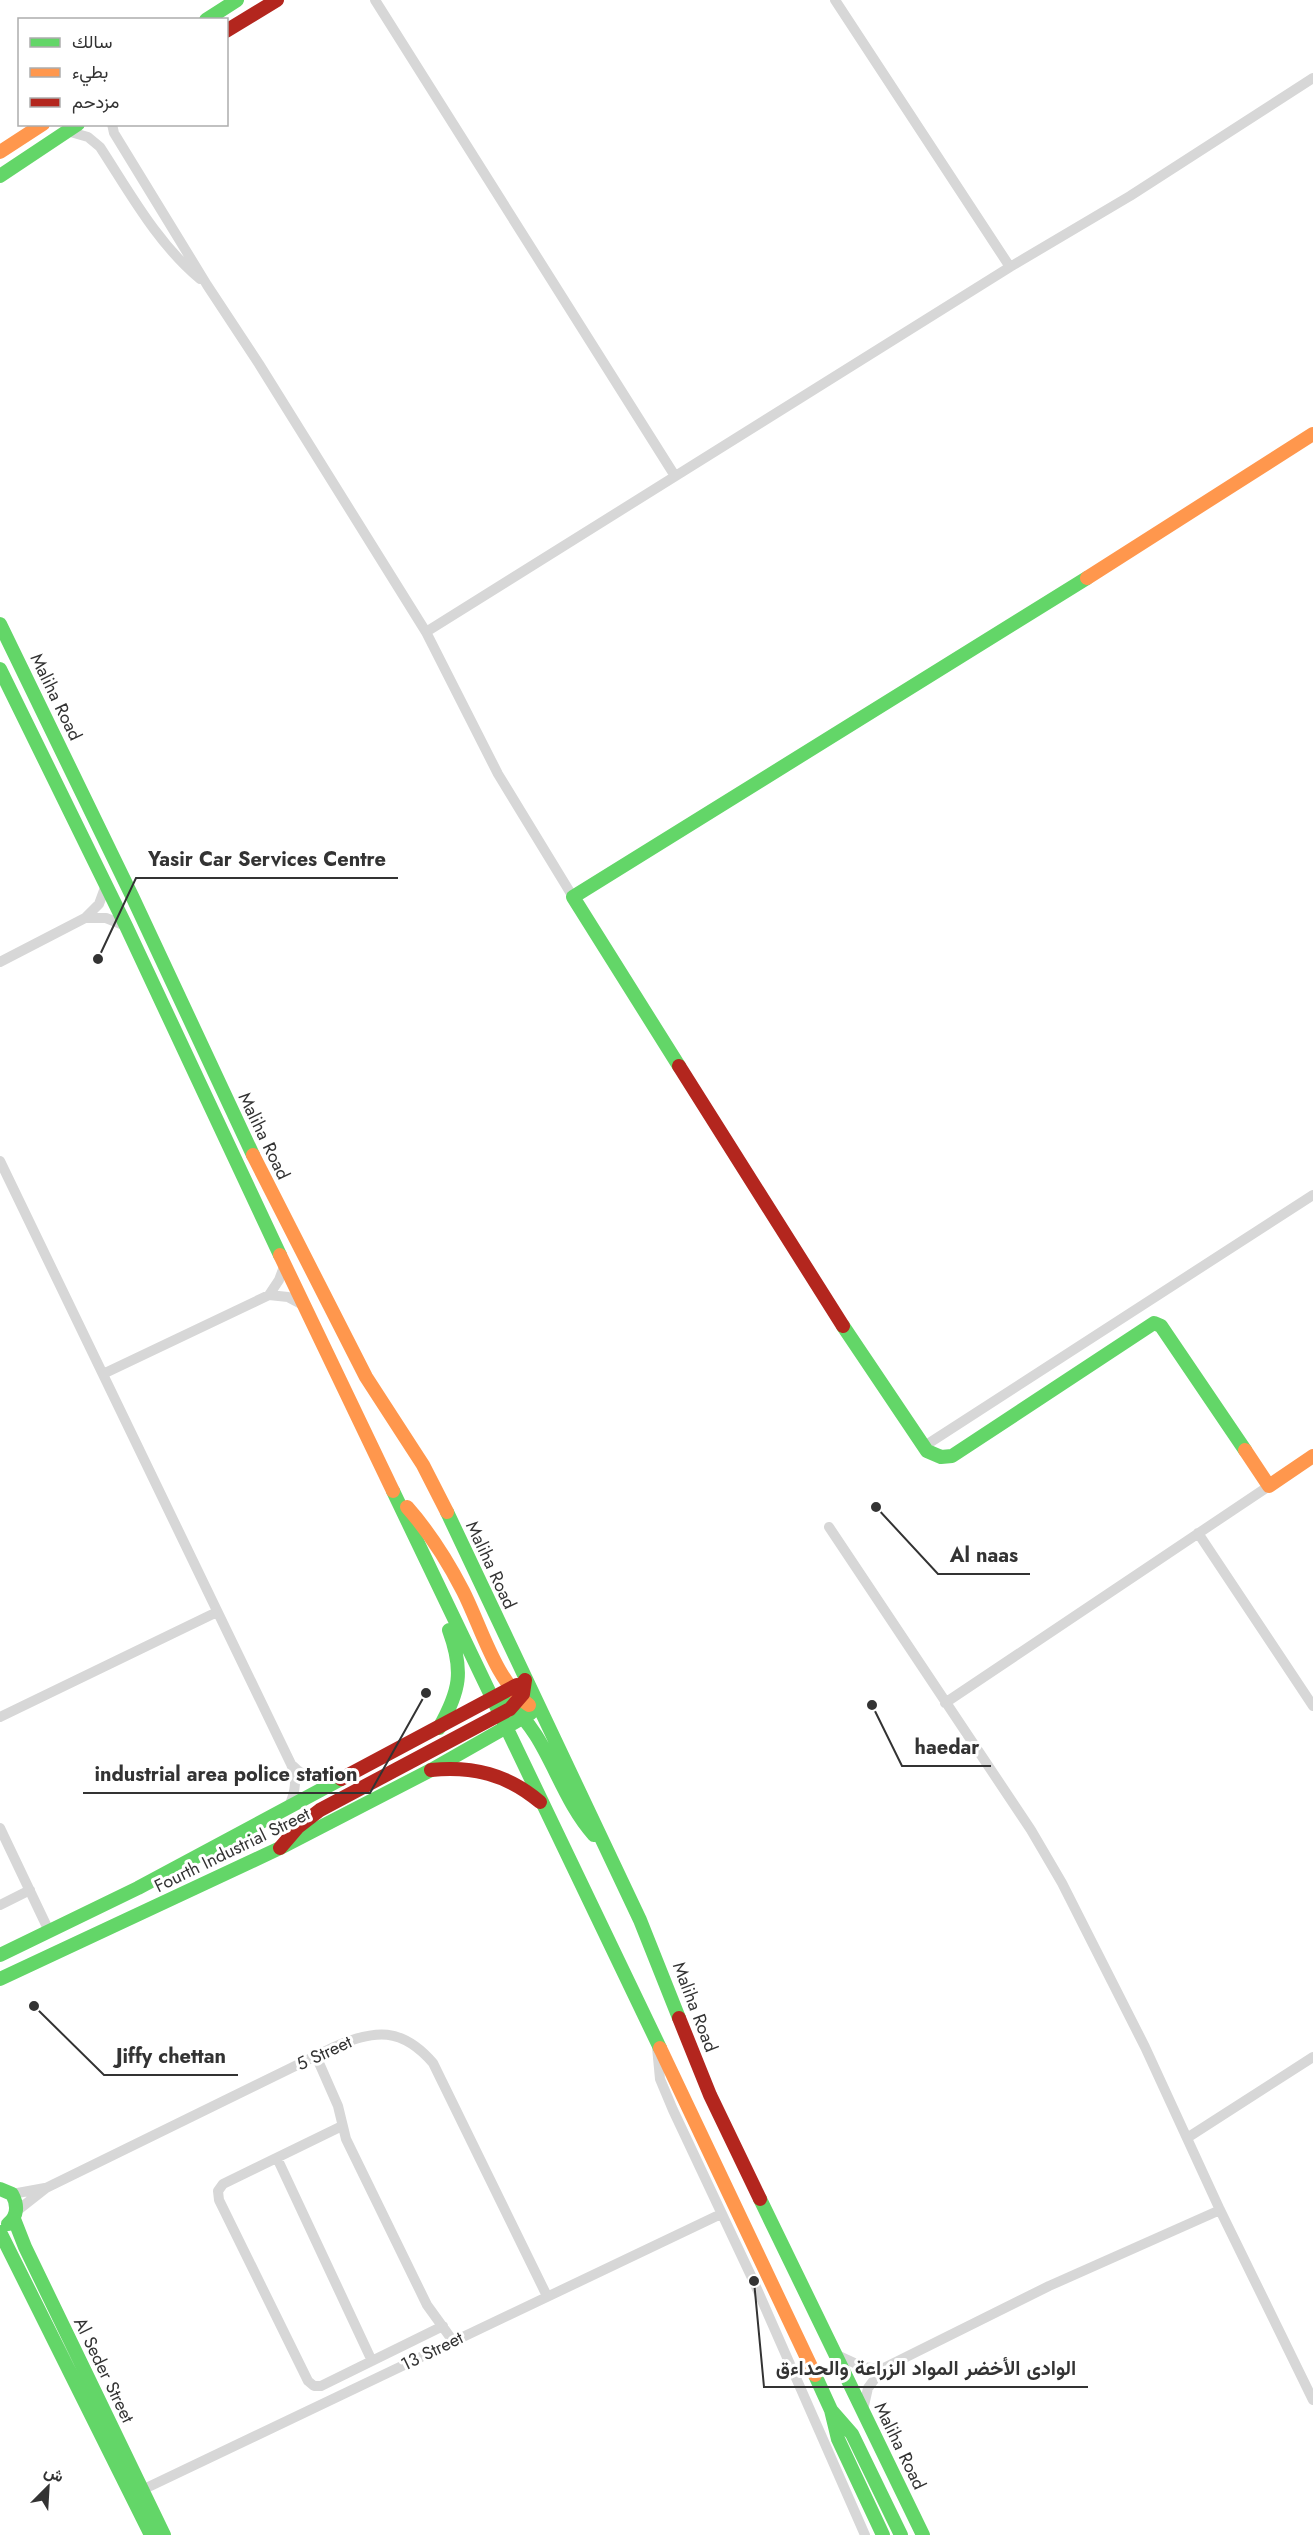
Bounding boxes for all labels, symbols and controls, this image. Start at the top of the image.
legend [18,18,228,126]
text: سالك [72,29,112,55]
text: بطيء [72,59,108,87]
text: مزدحم [72,89,119,115]
street label: Maliha Road [24,649,88,745]
callout: Yasir Car Services Centre [136,840,398,878]
text: Yasir Car Services Centre [147,845,386,874]
street label: Maliha Road [232,1088,296,1184]
street label: Maliha Road [459,1517,523,1613]
callout: Al naas [938,1536,1030,1574]
text: Al naas [949,1541,1018,1570]
callout: haedar [902,1728,991,1766]
text: haedar [915,1733,980,1762]
callout: industrial area police station [83,1755,370,1793]
text: industrial area police station [94,1760,358,1789]
street label: Fourth Industrial Street [150,1801,315,1899]
street label: Maliha Road [666,1958,724,2056]
street label: 5 Street [292,2029,357,2077]
callout: Jiffy chettan [104,2037,238,2075]
text: Jiffy chettan [112,2042,226,2071]
street label: Al Seder Street [67,2313,141,2428]
street label: 13 Street [397,2324,468,2377]
callout: الوادى الأخضر المواد الزراعة والحداءق [764,2349,1088,2387]
text: الوادى الأخضر المواد الزراعة والحداءق [776,2354,1076,2383]
street label: Maliha Road [868,2398,932,2494]
north arrow [18,2457,78,2517]
text: ش [40,2459,67,2488]

